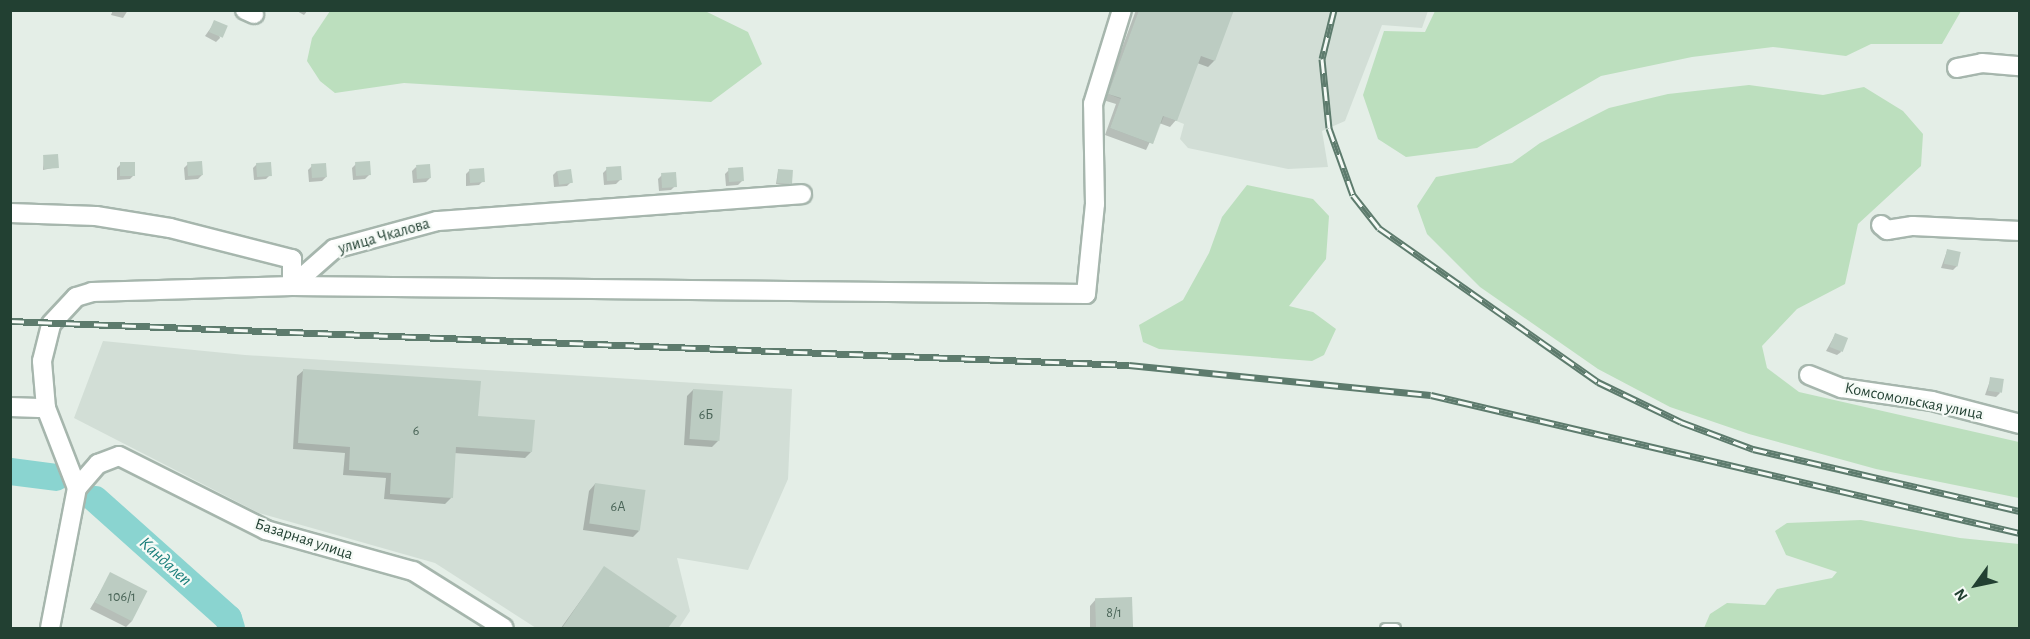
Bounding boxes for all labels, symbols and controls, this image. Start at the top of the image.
street label: улица Чкалова [336,214,432,258]
street label: Комсомольская улица [1843,378,1985,424]
house number: 6Б [699,407,713,423]
house number: 6 [413,423,419,439]
house number: 6А [611,499,625,515]
street label: Базарная улица [253,514,355,564]
water label: Кандалеп [134,533,196,591]
north arrow [1946,555,2006,615]
text: N [1951,586,1971,604]
house number: 106/1 [108,589,136,605]
house number: 8/1 [1106,605,1122,621]

